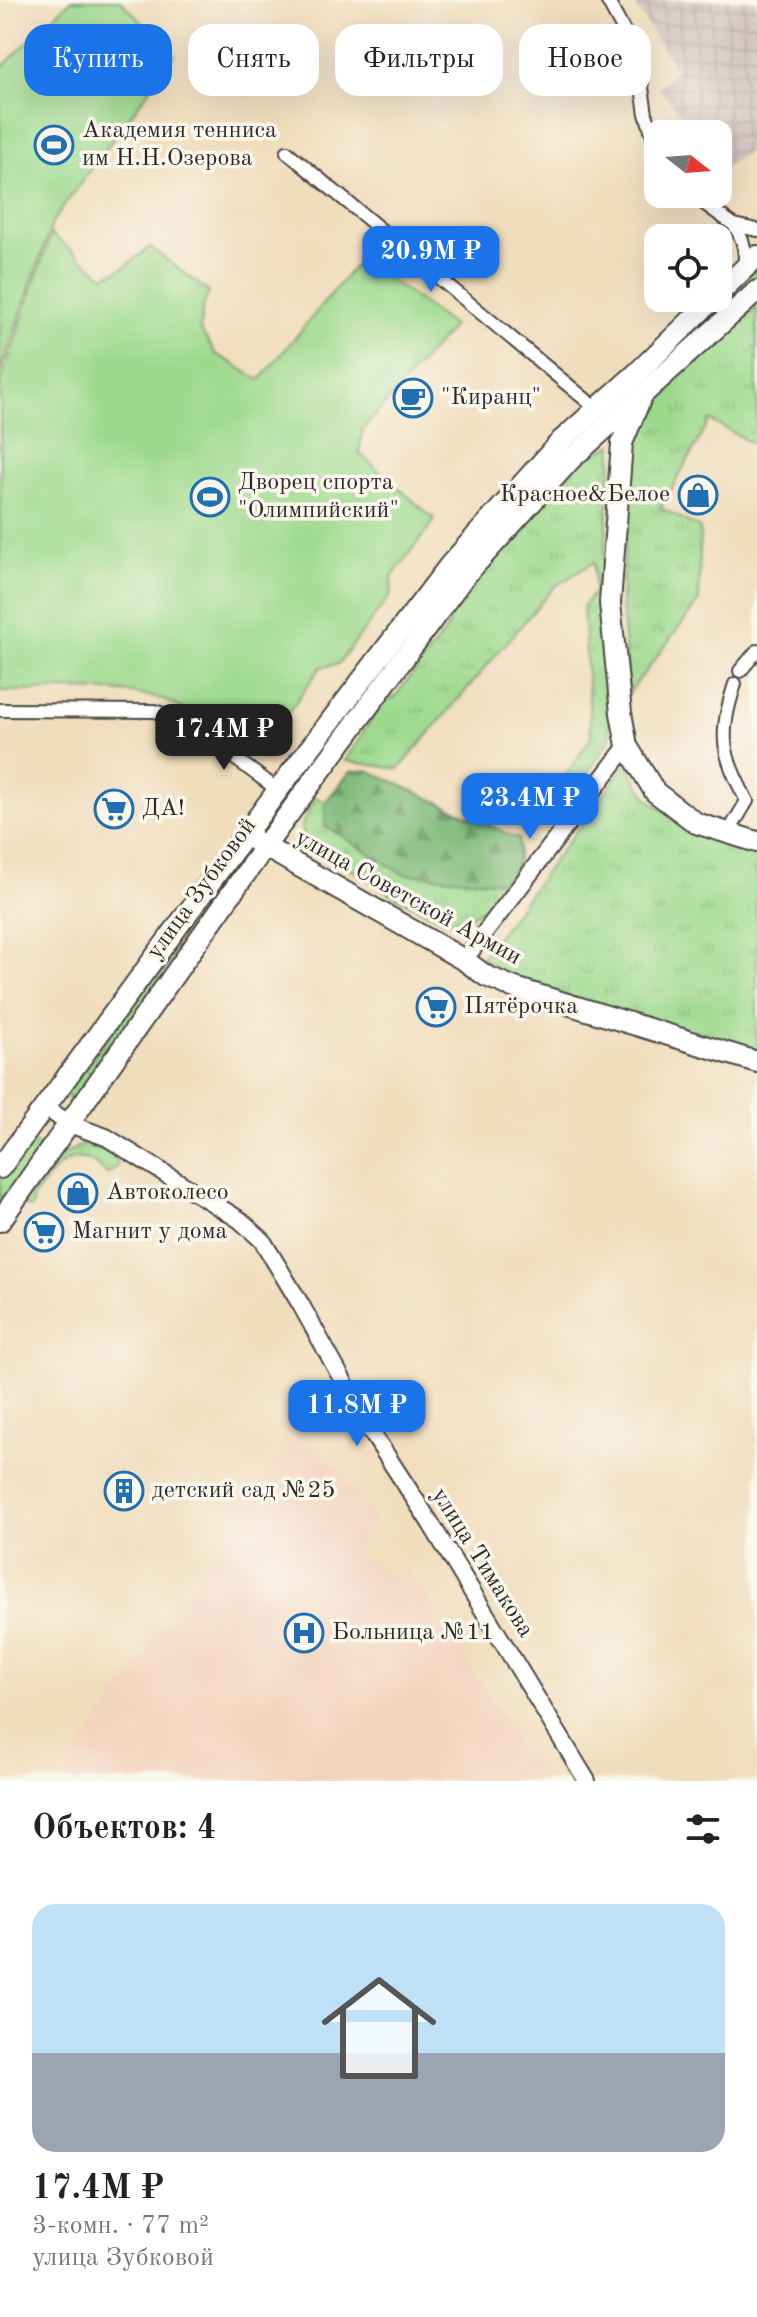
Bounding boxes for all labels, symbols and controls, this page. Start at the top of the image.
chip: Купить [24,24,172,96]
chip: Снять [188,24,319,96]
chip: Фильтры [335,24,503,96]
chip: Новое [519,24,651,96]
place label: Академия тенниса им Н.Н.Озерова [82,119,277,171]
north arrow [644,120,732,208]
map controls [644,120,732,312]
sports icon: Академия тенниса им Н.Н.Озерова [33,124,75,166]
button: locate [644,224,732,312]
pin: 20.9M ₽ [357,226,505,294]
text: 20.9M ₽ [380,239,482,265]
cafe icon: "Киранц" [392,377,434,419]
place label: "Киранц" [441,386,541,410]
place label: Дворец спорта "Олимпийский" [238,471,399,523]
shop icon: Красное&Белое [677,474,719,516]
sports icon: Дворец спорта "Олимпийский" [189,476,231,518]
place label: Красное&Белое [500,483,670,507]
pin: 17.4M ₽ [150,704,298,772]
text: 17.4M ₽ [173,717,275,743]
pin: 23.4M ₽ [456,773,604,841]
text: 23.4M ₽ [479,786,581,812]
supermarket icon: ДА! [93,788,135,830]
place label: ДА! [142,797,185,821]
street label: улица Зубковой [143,814,261,964]
street label: улица Советской Армии [291,826,525,970]
supermarket icon: Пятёрочка [415,986,457,1028]
place label: Пятёрочка [464,995,578,1019]
shop icon: Автоколесо [57,1172,99,1214]
place label: Автоколесо [106,1181,229,1205]
supermarket icon: Магнит у дома [23,1211,65,1253]
place label: Магнит у дома [72,1220,227,1244]
pin: 11.8M ₽ [283,1380,431,1448]
text: 11.8M ₽ [306,1393,408,1419]
building icon: детский сад №25 [103,1470,145,1512]
place label: детский сад №25 [152,1479,335,1503]
street label: улица Тимакова [426,1484,538,1642]
hospital icon: Больница №11 [283,1612,325,1654]
place label: Больница №11 [332,1621,494,1645]
icon: filters [681,1807,725,1851]
text: Объектов: 4 [32,1812,217,1846]
icon: home [307,1956,451,2100]
text: 17.4M ₽ [32,2172,164,2206]
text: 3-комн. · 77 m² [32,2213,209,2239]
text: улица Зубковой [32,2245,214,2271]

